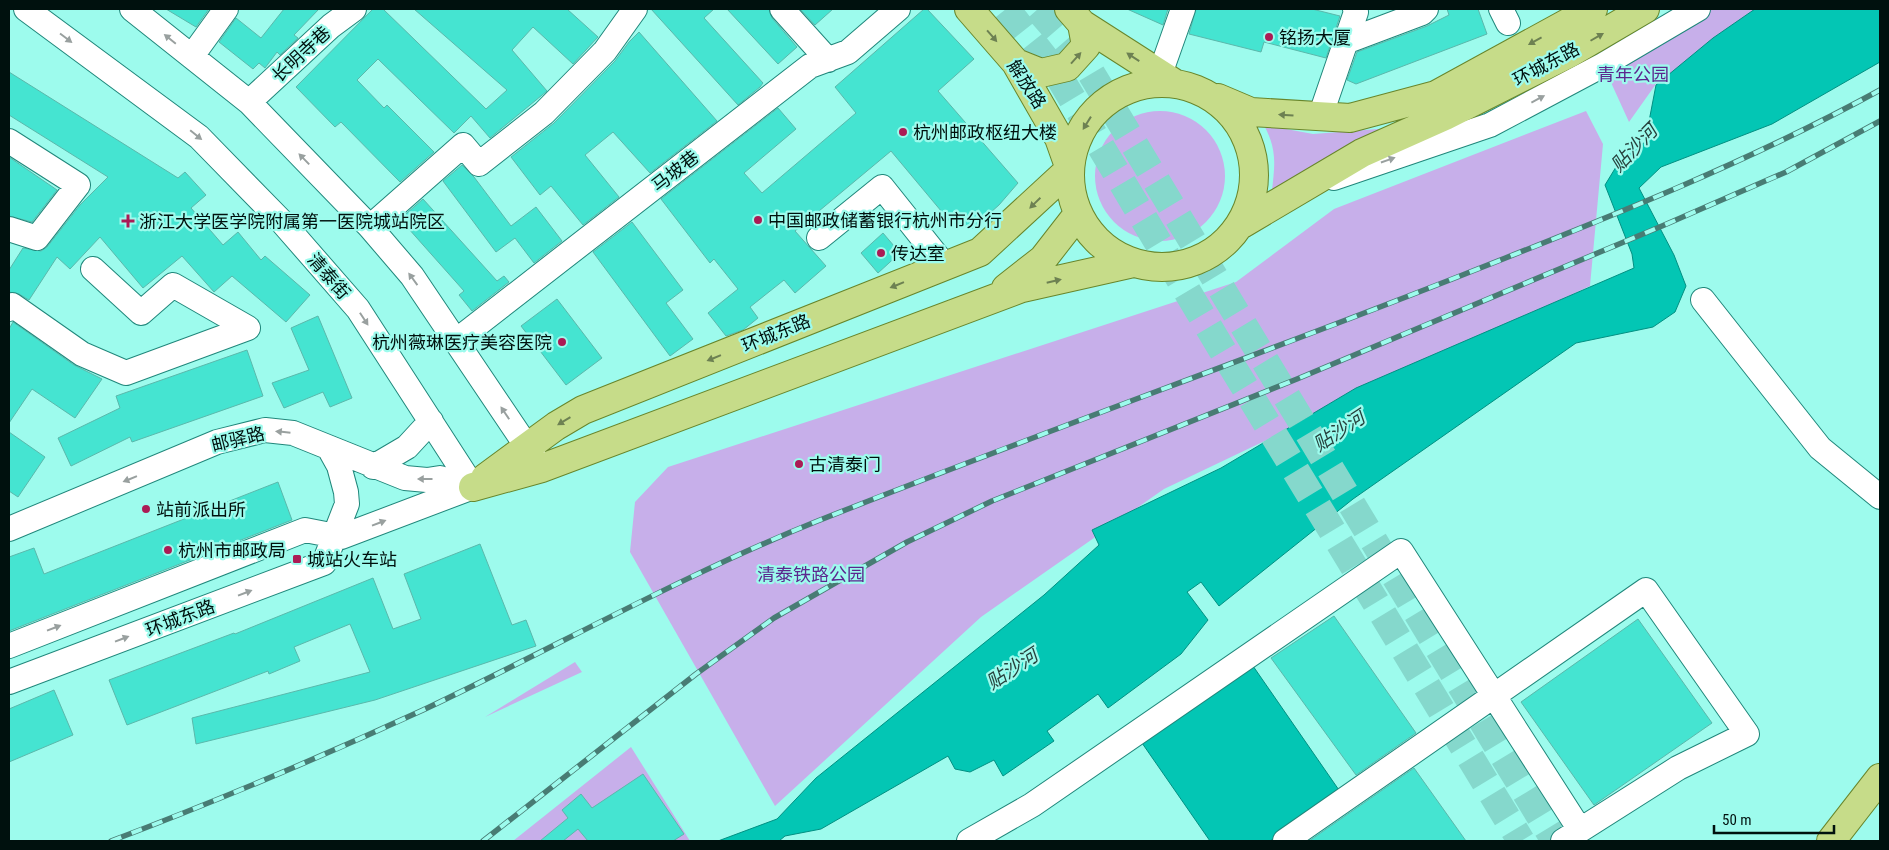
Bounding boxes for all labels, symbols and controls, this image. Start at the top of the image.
street label: 长明寺巷 [268,22,334,86]
place label: 铭扬大厦 [1279,27,1351,48]
one-way arrow [987,29,998,42]
marker: 铭扬大厦 [1263,31,1275,43]
one-way arrow [59,33,73,43]
one-way arrow [1590,33,1604,42]
one-way arrow [164,34,177,45]
one-way arrow [1528,36,1542,45]
street label: 环城东路 [1509,38,1583,90]
one-way arrow [1070,51,1081,64]
one-way arrow [1126,52,1140,61]
street label: 解放路 [1003,56,1051,112]
park label: 青年公园 [1597,64,1669,85]
one-way arrow [1531,95,1546,103]
one-way arrow [1278,111,1294,119]
one-way arrow [1082,116,1091,130]
water label: 贴沙河 [1606,117,1665,176]
place label: 杭州邮政枢纽大楼 [913,122,1057,143]
marker: 杭州邮政枢纽大楼 [897,126,909,138]
one-way arrow [189,130,202,141]
street label: 马坡巷 [647,146,703,196]
one-way arrow [298,153,310,165]
one-way arrow [1381,155,1396,163]
one-way arrow [1029,197,1041,209]
place label: 中国邮政储蓄银行杭州市分行 [768,210,1002,231]
place label: 浙江大学医学院附属第一医院城站院区 [139,211,445,232]
marker: 浙江大学医学院附属第一医院城站院区 [121,214,135,228]
marker: 中国邮政储蓄银行杭州市分行 [752,214,764,226]
place label: 传达室 [891,243,945,264]
marker: 传达室 [875,247,887,259]
street label: 清泰街 [303,249,355,303]
one-way arrow [408,272,418,286]
one-way arrow [1046,277,1061,285]
one-way arrow [890,281,904,289]
street label: 环城东路 [739,310,813,356]
one-way arrow [359,313,369,326]
place label: 杭州薇琳医疗美容医院 [372,332,552,353]
marker: 杭州薇琳医疗美容医院 [556,336,568,348]
one-way arrow [706,354,721,362]
water label: 贴沙河 [1309,404,1373,456]
one-way arrow [500,406,510,420]
one-way arrow [558,417,571,426]
street label: 邮驿路 [209,422,267,456]
one-way arrow [275,428,291,436]
place label: 古清泰门 [809,454,881,475]
marker: 古清泰门 [793,458,805,470]
one-way arrow [122,475,137,483]
one-way arrow [417,475,433,483]
place label: 站前派出所 [156,499,246,520]
marker: 站前派出所 [140,503,152,515]
one-way arrow [372,518,386,526]
place label: 杭州市邮政局 [178,540,286,561]
marker: 杭州市邮政局 [162,544,174,556]
place label: 城站火车站 [307,549,397,570]
marker: 城站火车站 [291,553,303,565]
park label: 清泰铁路公园 [757,564,865,585]
one-way arrow [238,589,253,597]
street label: 环城东路 [143,595,217,641]
one-way arrow [47,624,62,632]
one-way arrow [115,635,129,643]
water label: 贴沙河 [982,642,1046,694]
scale bar [1714,802,1834,834]
text: 50 m [1722,811,1752,829]

